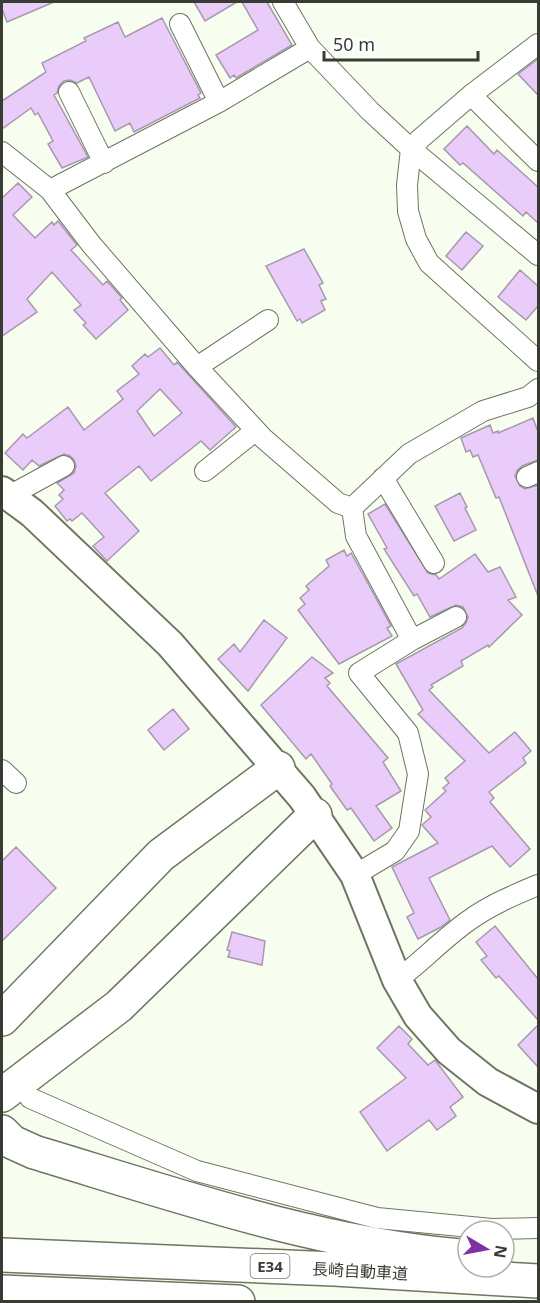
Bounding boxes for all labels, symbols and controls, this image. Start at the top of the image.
scale bar [324,24,478,62]
text: 50 m [333,32,375,56]
north arrow [456,1219,516,1279]
text: N [489,1243,513,1260]
road number: E34 [250,1254,290,1278]
street label: 長崎自動車道 [311,1258,409,1284]

